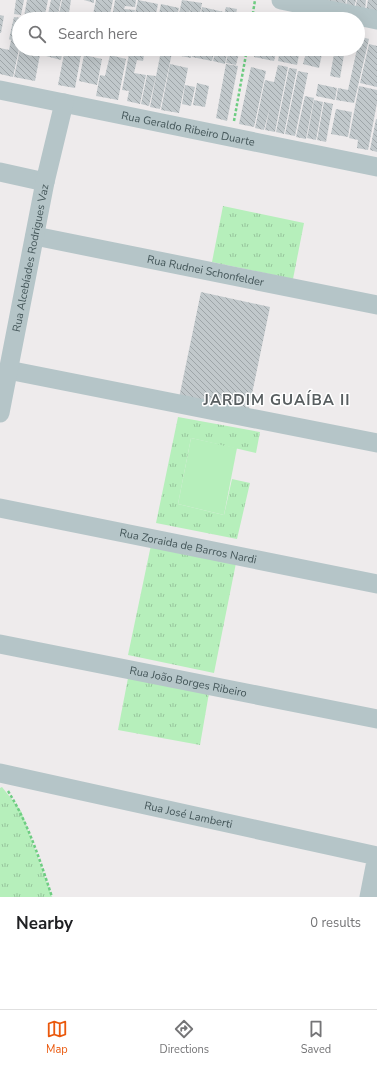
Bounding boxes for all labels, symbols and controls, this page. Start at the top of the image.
search box [12,12,365,56]
icon: search [26,23,48,45]
text: Search here [58,24,138,44]
street label: Rua Geraldo Ribeiro Duarte [120,108,256,150]
street label: Rua Alcebíades Rodrigues Vaz [9,183,52,333]
street label: Rua Rudnei Schonfelder [146,252,265,290]
district label: JARDIM GUAÍBA II [203,390,350,410]
street label: Rua Zoraida de Barros Nardi [118,525,258,568]
street label: Rua João Borges Ribeiro [128,663,248,701]
street label: Rua José Lamberti [143,798,234,832]
text: Nearby [16,912,73,935]
text: 0 results [310,914,361,932]
tab: Map [46,1018,68,1057]
tab: Directions [160,1018,209,1057]
tab: Saved [301,1018,331,1057]

